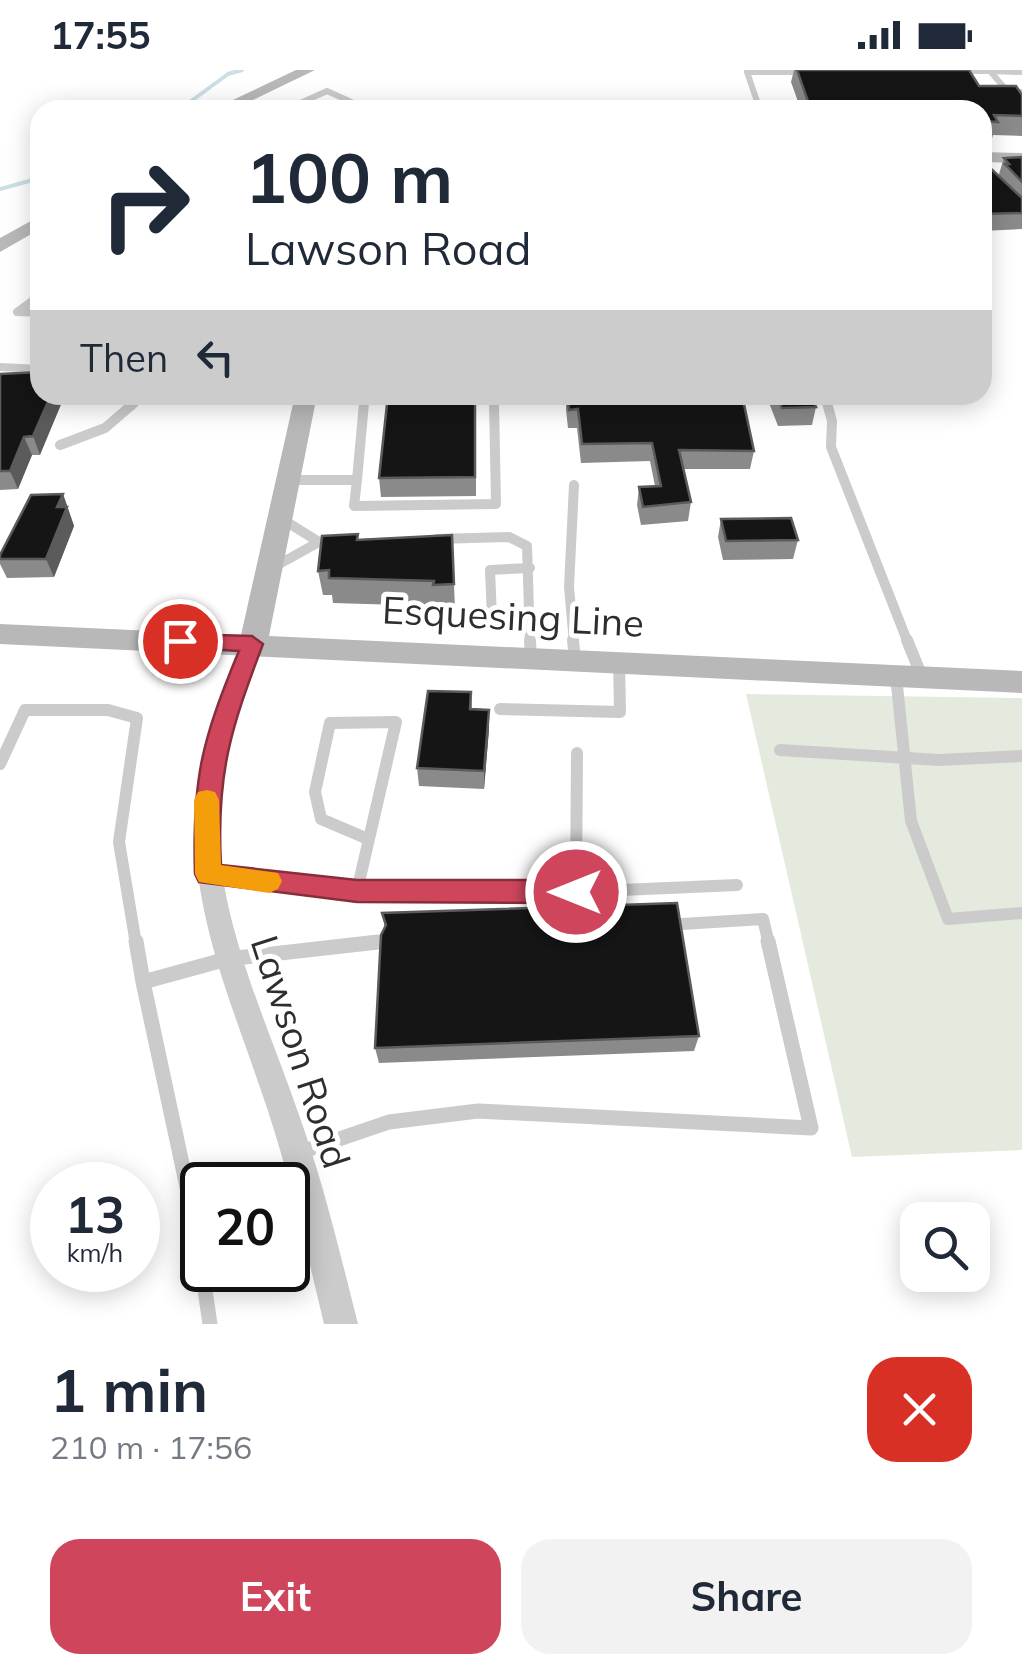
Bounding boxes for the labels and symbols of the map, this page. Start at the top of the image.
street label: Esquesing Line [381,585,645,647]
pin [138,599,223,684]
position arrow [524,840,628,944]
street label: Lawson Road [241,929,361,1174]
speed limit sign: 20 [180,1162,310,1292]

